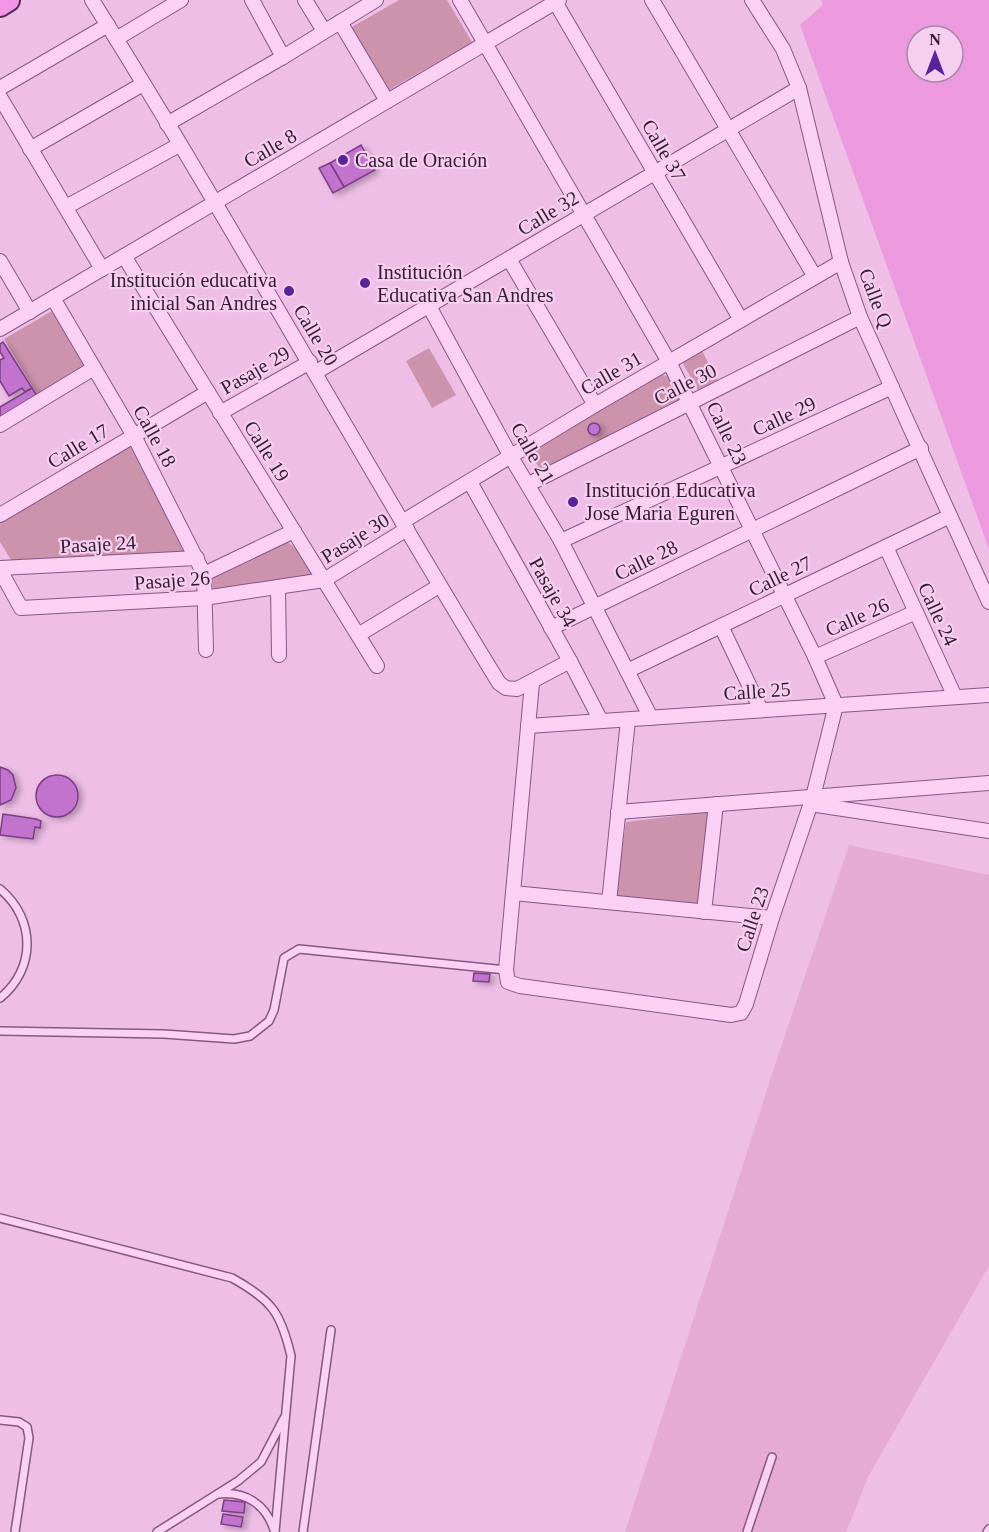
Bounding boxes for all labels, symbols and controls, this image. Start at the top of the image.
north arrow [905,24,965,84]
text: N [929,31,941,48]
street label: Calle 37 [638,115,690,185]
street label: Calle 8 [240,124,300,172]
place label: Casa de Oración [355,149,487,171]
marker: Casa de Oración [336,153,350,167]
street label: Calle 32 [514,186,582,240]
place label: Institución Educativa San Andres [377,261,554,306]
street label: Calle Q [855,265,898,331]
place label: Institución educativa inicial San Andres [110,269,277,314]
marker: Institución Educativa San Andres [358,276,372,290]
marker: Institución educativa inicial San Andres [282,284,296,298]
street label: Calle 20 [289,301,343,369]
street label: Pasaje 29 [217,341,294,399]
street label: Calle 31 [576,347,646,399]
street label: Calle 30 [650,359,720,409]
street label: Calle 29 [749,392,819,440]
street label: Calle 23 [702,398,752,468]
street label: Calle 18 [129,401,181,471]
street label: Calle 19 [240,417,294,485]
street label: Calle 21 [507,418,559,488]
street label: Calle 17 [44,419,112,473]
place label: Institución Educativa Jose Maria Eguren [585,479,756,525]
marker: Institución Educativa Jose Maria Eguren [566,495,580,509]
street label: Pasaje 30 [317,509,394,568]
street label: Pasaje 24 [59,531,137,558]
street label: Calle 28 [611,535,681,585]
street label: Calle 27 [745,551,815,601]
street label: Pasaje 34 [524,553,581,631]
street label: Pasaje 26 [133,566,211,595]
street label: Calle 24 [914,579,962,649]
street label: Calle 26 [822,593,892,641]
street label: Calle 25 [723,678,791,704]
street label: Calle 23 [731,884,773,954]

